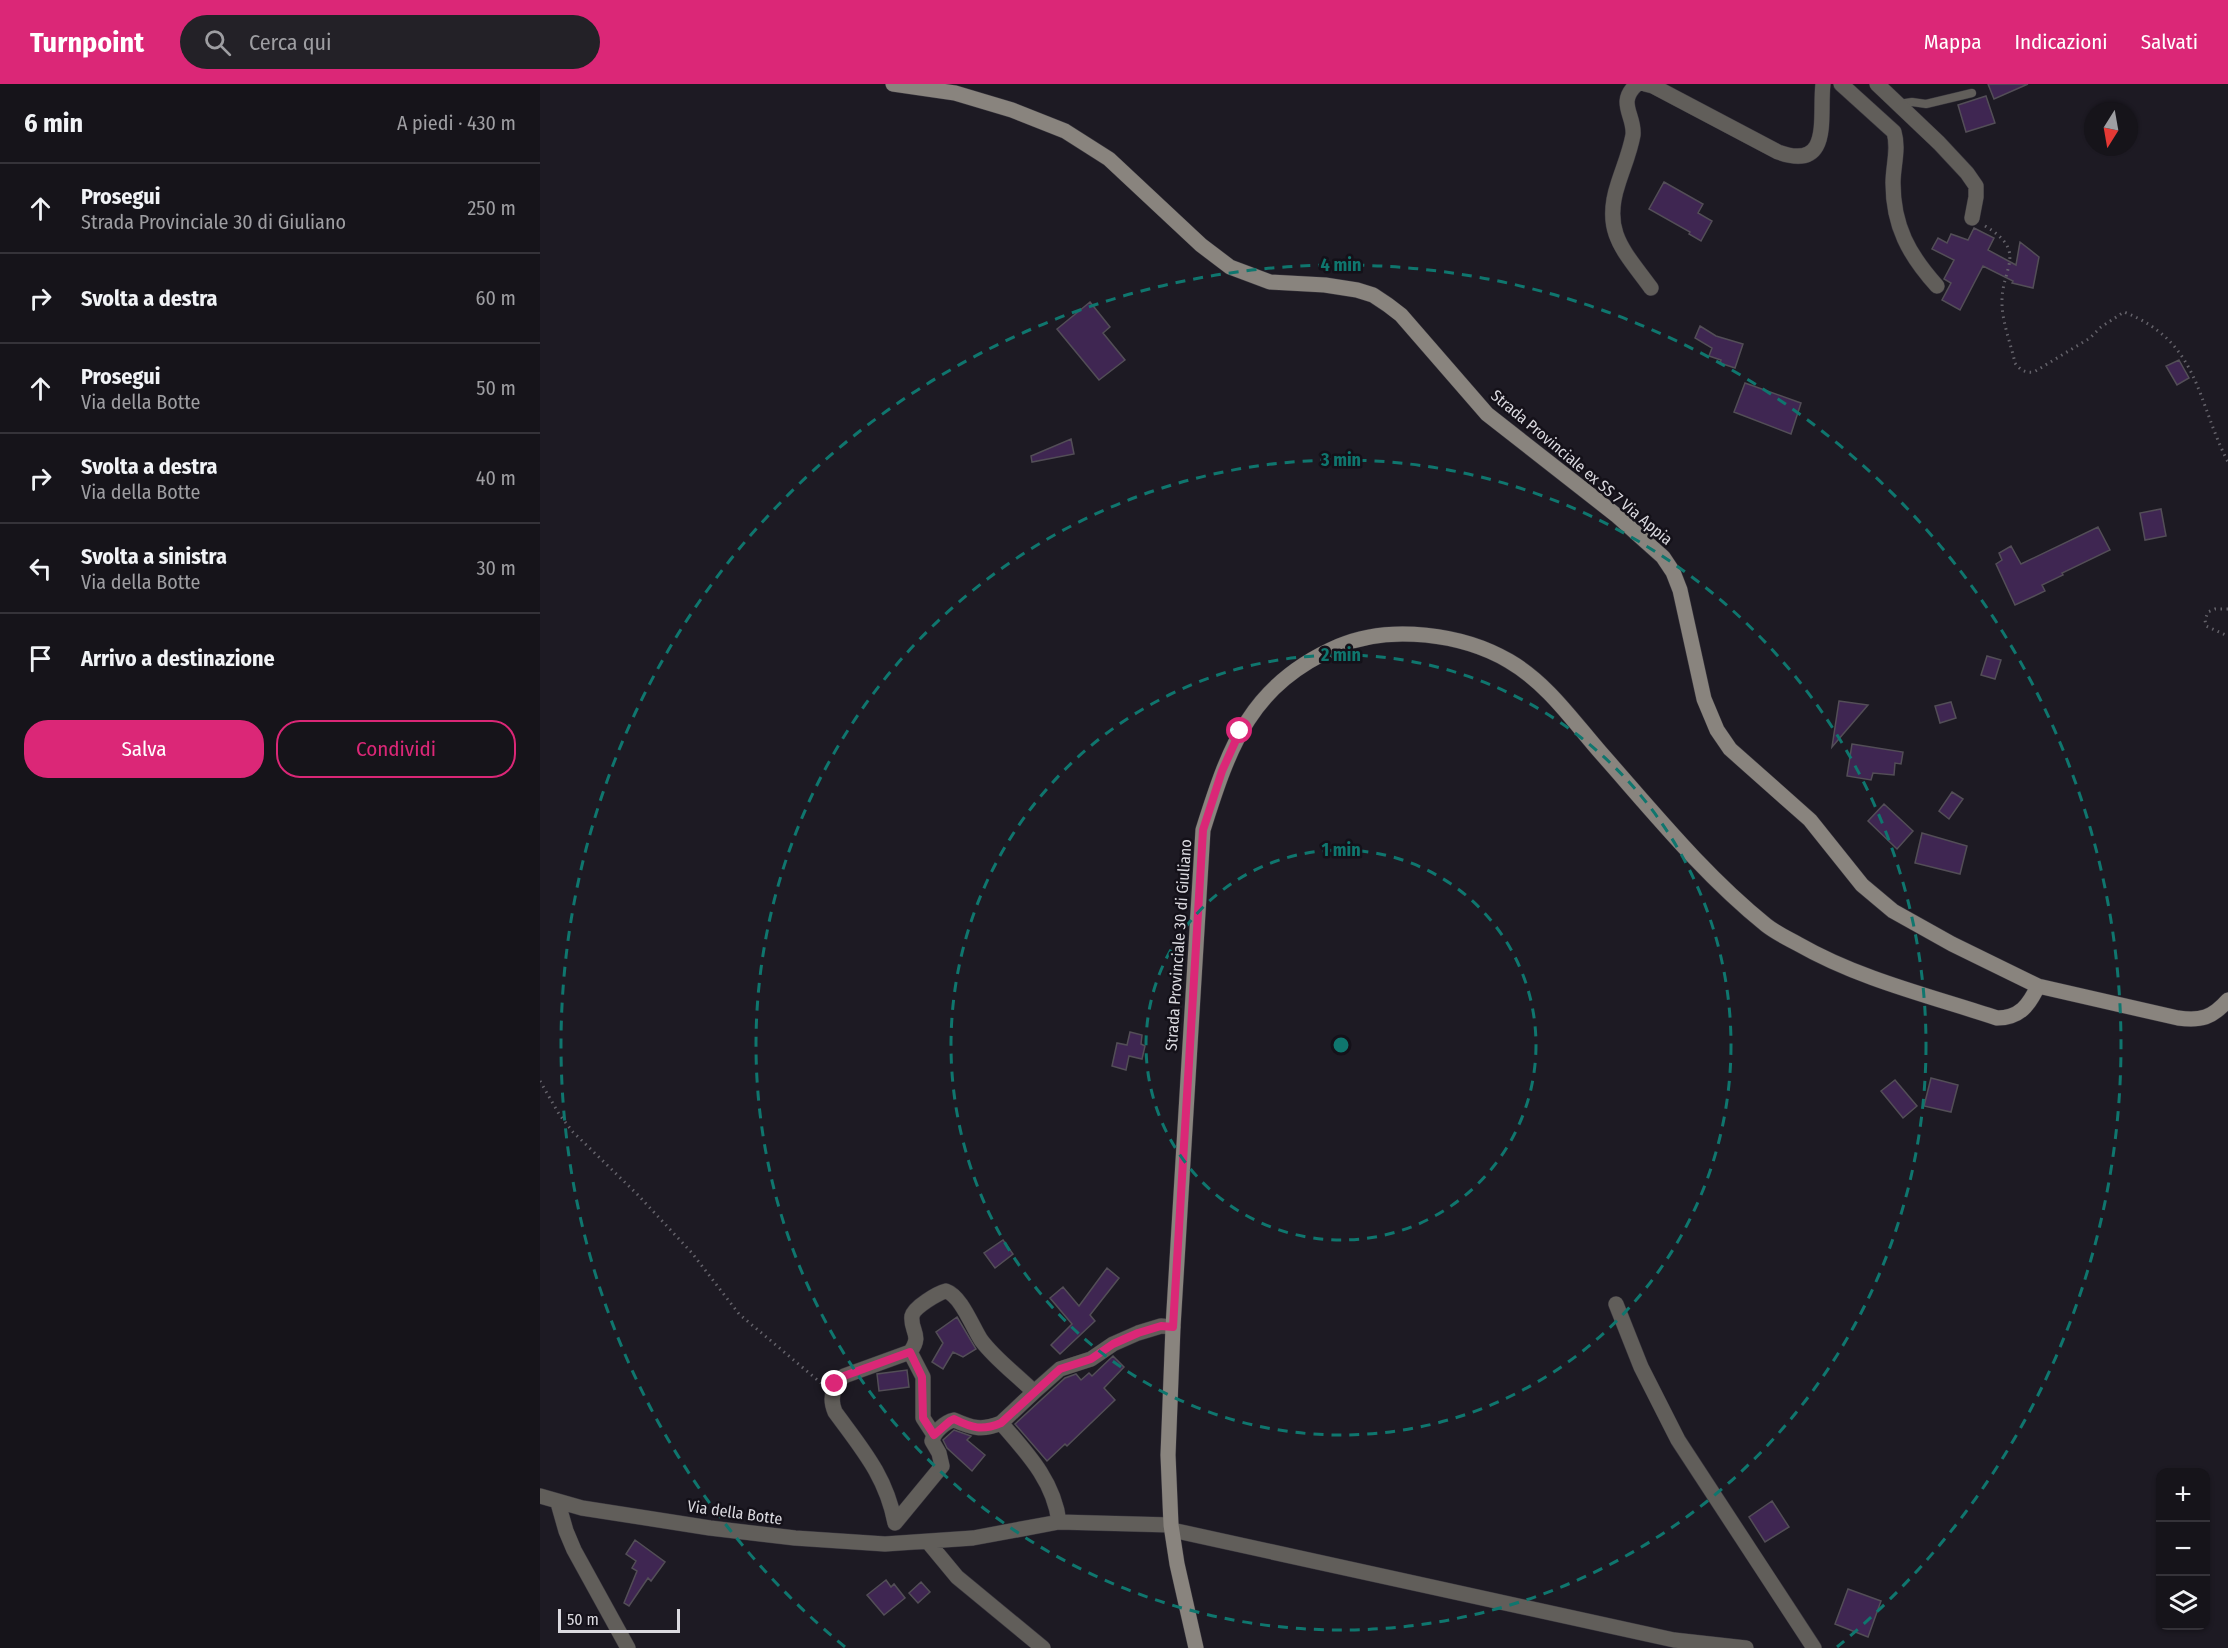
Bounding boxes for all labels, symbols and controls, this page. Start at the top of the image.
search box [180,15,600,69]
text: Turnpoint [30,26,144,59]
icon: search [201,26,234,59]
text: Cerca qui [249,29,332,56]
text: Mappa [1924,29,1981,55]
text: Indicazioni [2014,29,2108,55]
text: Salvati [2141,29,2198,55]
north arrow [2084,102,2138,156]
text: 6 min [24,108,83,139]
text: A piedi · 430 m [397,111,516,135]
text: Prosegui [81,183,160,210]
icon: ahead [24,192,57,225]
text: 250 m [468,196,516,220]
text: Strada Provinciale 30 di Giuliano [81,210,346,234]
text: 4 min [1321,254,1361,276]
icon: right [24,282,57,315]
text: Svolta a destra [81,285,218,312]
text: 60 m [476,286,516,310]
text: Prosegui [81,363,160,390]
icon: ahead [24,372,57,405]
text: 50 m [476,376,516,400]
street label: Strada Provinciale ex SS 7 Via Appia [1487,386,1676,549]
text: Via della Botte [81,390,200,414]
text: 3 min [1320,449,1361,471]
text: Svolta a destra [81,453,218,480]
icon: right [24,462,57,495]
text: 40 m [476,466,516,490]
text: Via della Botte [81,480,200,504]
text: Svolta a sinistra [81,543,227,570]
icon: left [24,552,57,585]
text: 30 m [476,556,516,580]
text: Via della Botte [81,570,200,594]
icon: arrive [24,642,57,675]
text: 2 min [1320,644,1361,666]
text: Arrivo a destinazione [81,645,275,672]
route start [1226,717,1252,743]
button: Salva [24,720,264,778]
button: Condividi [276,720,516,778]
street label: Strada Provinciale 30 di Giuliano [1162,839,1195,1051]
text: 1 min [1321,839,1361,861]
centre of rings [1331,1035,1351,1055]
route end [821,1370,847,1396]
map controls [2156,1468,2210,1630]
button: + [2156,1468,2210,1522]
street label: Via della Botte [686,1496,784,1529]
button: − [2156,1522,2210,1576]
button: layers [2156,1576,2210,1630]
scale bar [558,1606,680,1634]
text: 50 m [567,1610,599,1629]

